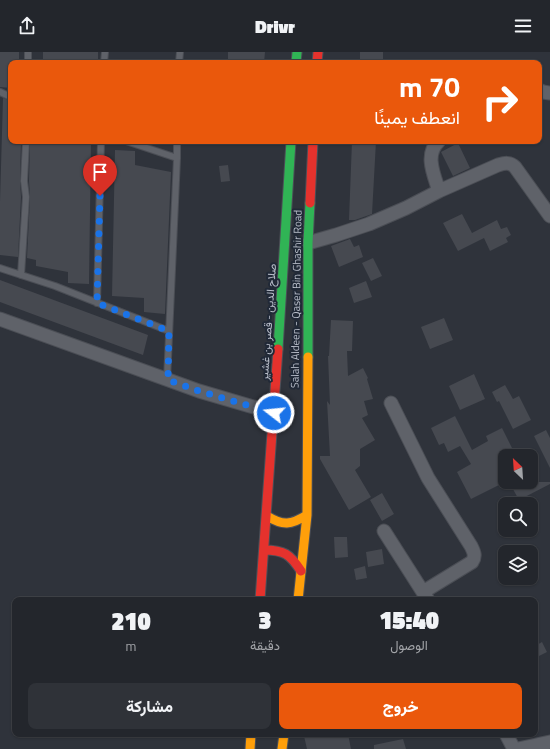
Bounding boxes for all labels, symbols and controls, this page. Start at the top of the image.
text: Drivr [255,13,295,40]
icon: share [16,15,38,37]
icon: menu [512,15,534,37]
text: 70 m [399,65,460,108]
icon: right [474,76,526,128]
text: انعطف يمينًا [374,104,460,131]
pin [83,155,117,196]
icon: arrive [89,161,111,183]
street label: Salah Aldeen - Qaser Bin Ghashir Road [286,210,306,388]
street label: صلاح الدين - قصر بن غشير [256,263,280,382]
position arrow [253,392,295,434]
north arrow [498,449,538,489]
map controls [498,449,538,585]
button: search [498,497,538,537]
button: layers [498,545,538,585]
text: 3 [258,602,272,638]
text: 15:40 [379,602,439,638]
text: 210 [111,603,151,639]
text: دقيقة [250,635,280,655]
text: الوصول [390,635,428,655]
text: m [126,636,136,656]
button: مشاركة [28,683,271,729]
button: خروج [279,683,522,729]

